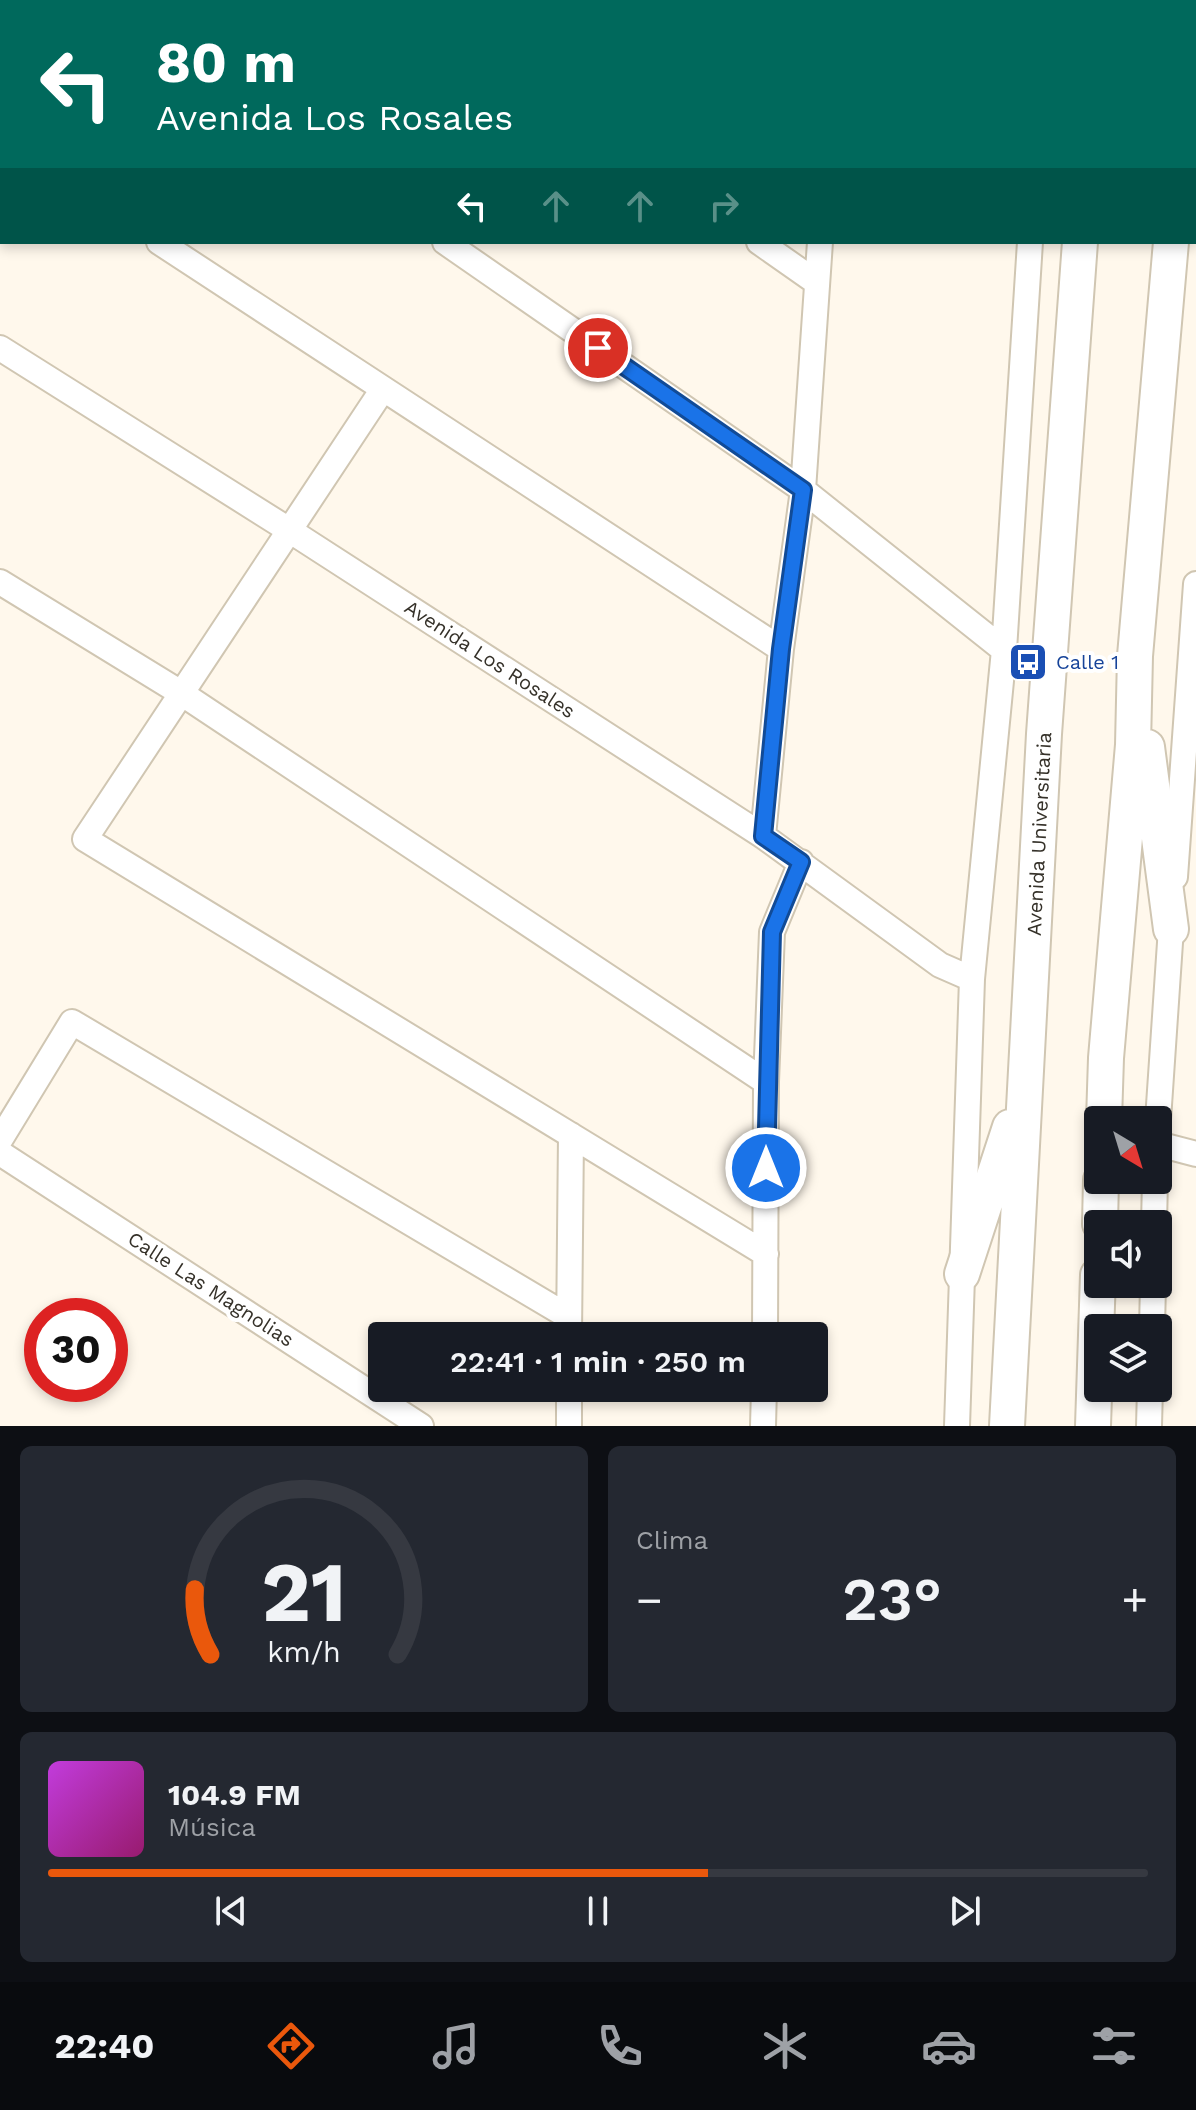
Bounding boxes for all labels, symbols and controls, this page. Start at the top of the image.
text: 80 m [156,30,296,96]
icon: left [24,32,128,136]
text: Avenida Los Rosales [156,97,513,139]
icon: left [450,184,494,228]
icon: ahead [534,184,578,228]
icon: ahead [618,184,662,228]
icon: right [702,184,746,228]
pin [564,314,632,382]
icon: arrive [576,326,620,370]
street label: Avenida Los Rosales [400,595,580,723]
bus stop icon: Calle 1 [1007,641,1049,683]
place label: Calle 1 [1056,650,1119,674]
street label: Avenida Universitaria [1022,731,1056,937]
north arrow [1084,1106,1172,1194]
map controls [1084,1106,1172,1402]
position arrow [724,1126,808,1210]
button: sound [1084,1210,1172,1298]
street label: Calle Las Magnolias [124,1226,298,1352]
speed limit sign: 30 [24,1298,128,1402]
button: layers [1084,1314,1172,1402]
text: 22:41 · 1 min · 250 m [450,1344,746,1379]
text: Clima [636,1525,708,1555]
text: 21 [261,1544,347,1641]
text: 23° [842,1564,942,1635]
text: − [636,1574,663,1626]
text: + [1121,1574,1148,1626]
text: km/h [267,1635,341,1669]
text: 104.9 FM [168,1777,301,1812]
text: Música [168,1812,256,1842]
icon: previous [209,1889,253,1933]
icon: pause [576,1889,620,1933]
icon: next [943,1889,987,1933]
icon: directions [263,2018,319,2074]
icon: music [428,2018,484,2074]
icon: phone [592,2018,648,2074]
icon: climate [757,2018,813,2074]
icon: car [921,2018,977,2074]
icon: filters [1086,2018,1142,2074]
text: 22:40 [54,2025,155,2067]

